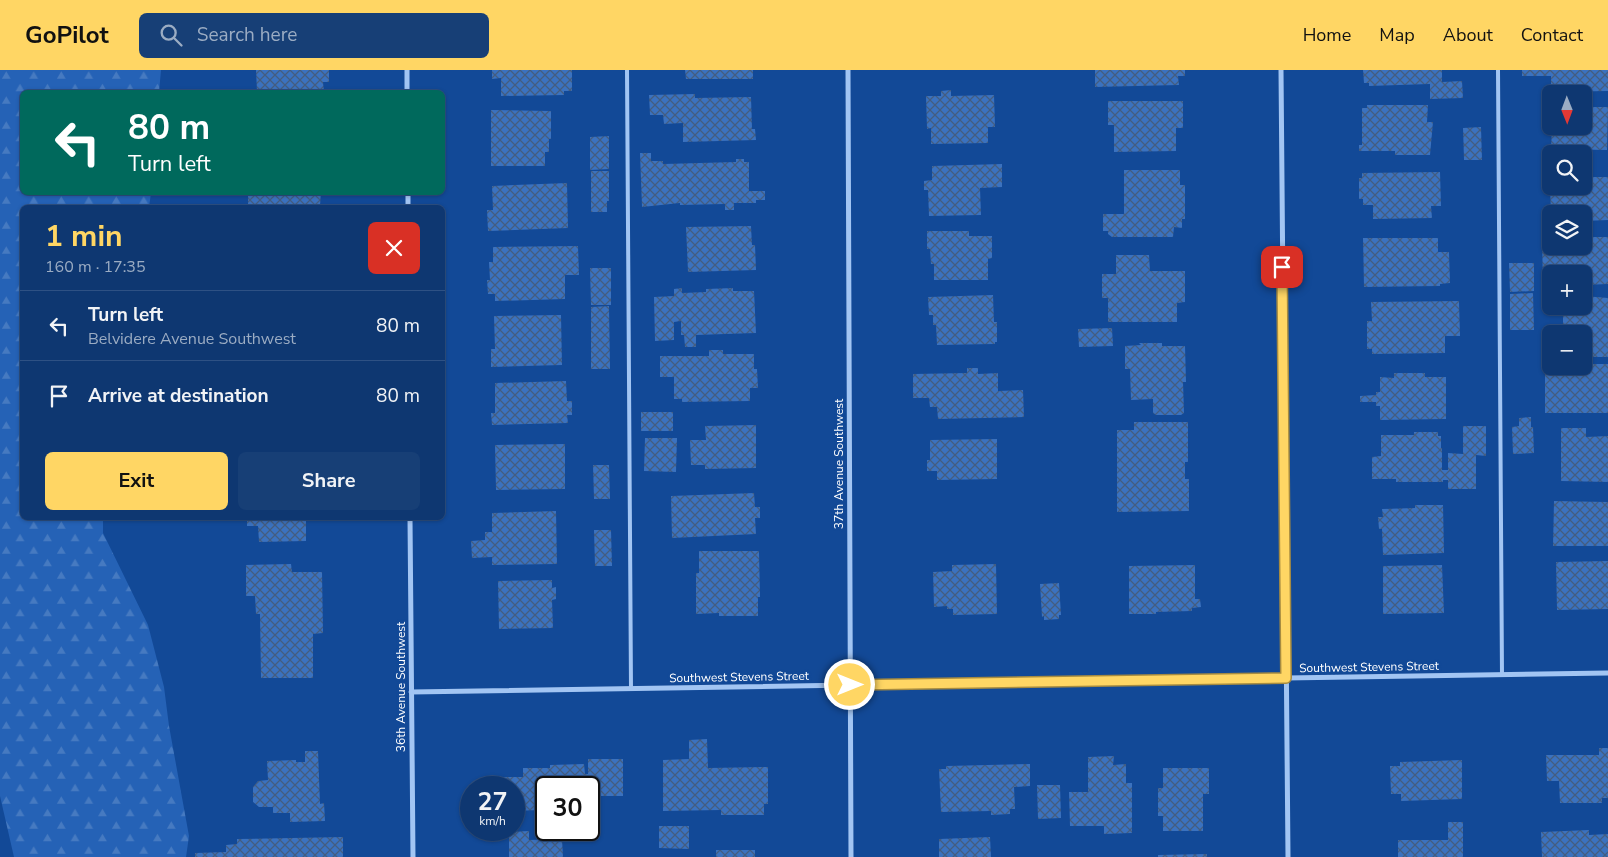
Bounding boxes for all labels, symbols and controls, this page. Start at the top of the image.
search box [139,13,489,58]
text: GoPilot [25,19,109,51]
icon: search [157,21,185,49]
text: Search here [197,22,297,48]
text: Home [1303,23,1351,47]
text: Map [1379,23,1415,47]
text: About [1443,23,1493,47]
text: Contact [1521,23,1583,47]
north arrow [1542,85,1592,135]
map controls [1542,85,1592,375]
text: 80 m [128,104,210,151]
icon: left [45,110,110,175]
button: search [1542,145,1592,195]
text: Turn left [128,149,211,179]
button: layers [1542,205,1592,255]
text: 1 min [45,216,123,257]
button: close [368,222,420,274]
pin [1261,246,1303,288]
icon: arrive [1268,253,1296,281]
text: 160 m · 17:35 [45,256,146,278]
button: + [1542,265,1592,315]
text: Turn left [88,302,163,328]
icon: left [45,312,73,340]
text: 80 m [376,313,420,339]
button: − [1542,325,1592,375]
text: Belvidere Avenue Southwest [88,328,296,350]
icon: arrive [45,382,73,410]
text: Arrive at destination [88,383,269,409]
text: 80 m [376,383,420,409]
street label: 37th Avenue Southwest [831,398,847,529]
button: Exit [45,452,228,510]
button: Share [238,452,420,510]
street label: 36th Avenue Southwest [393,621,409,752]
position arrow [823,658,875,710]
street label: Southwest Stevens Street [1299,658,1440,676]
street label: Southwest Stevens Street [669,668,810,686]
speed limit sign: 30 [535,776,600,841]
text: 27 [477,785,508,819]
text: km/h [479,813,506,829]

